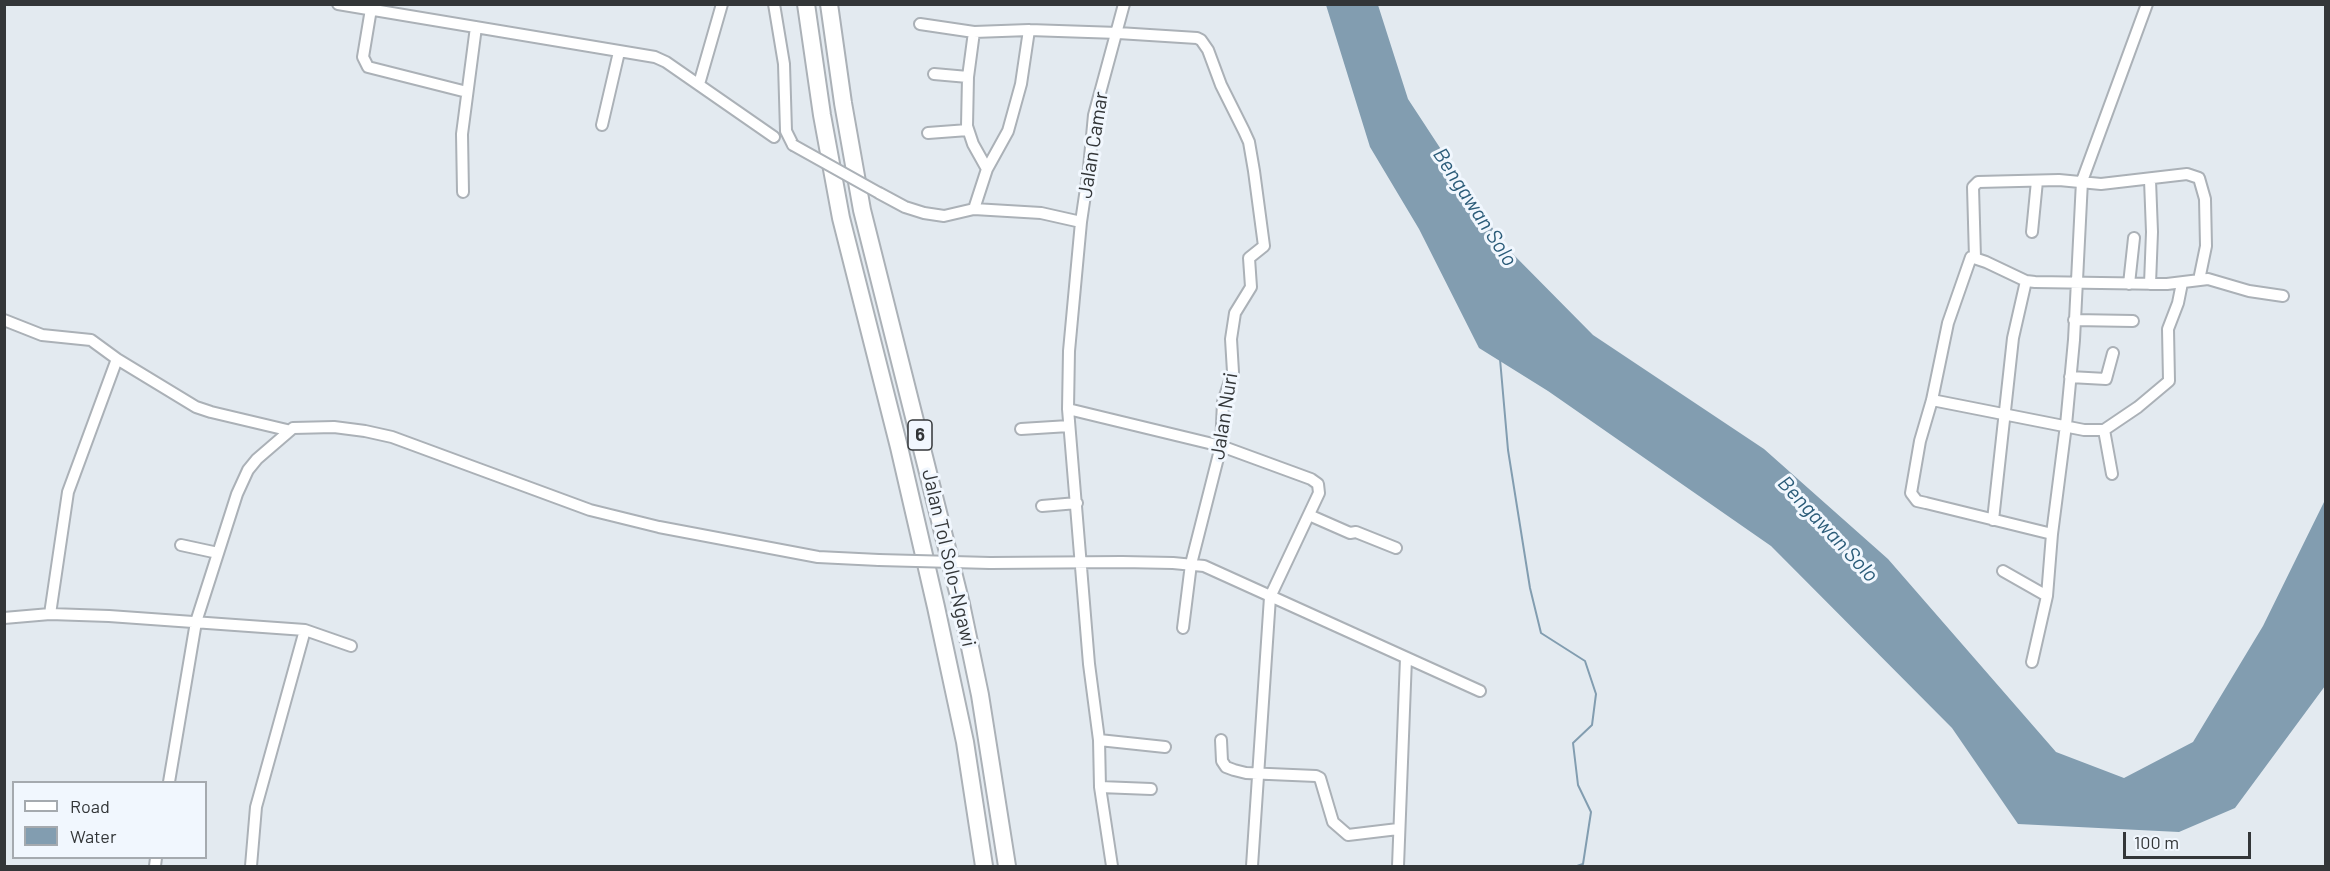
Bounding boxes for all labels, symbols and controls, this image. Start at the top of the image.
street label: Jalan Camar [1073,90,1113,200]
water label: Bengawan Solo [1427,143,1523,271]
street label: Jalan Nuri [1205,371,1243,461]
road number: 6 [908,420,932,450]
street label: Jalan Tol Solo–Ngawi [917,467,981,649]
water label: Bengawan Solo [1772,471,1884,587]
legend [12,781,207,859]
text: Road [70,795,110,817]
scale bar [2126,820,2254,858]
text: Water [70,825,117,847]
text: 100 m [2134,831,2179,853]

